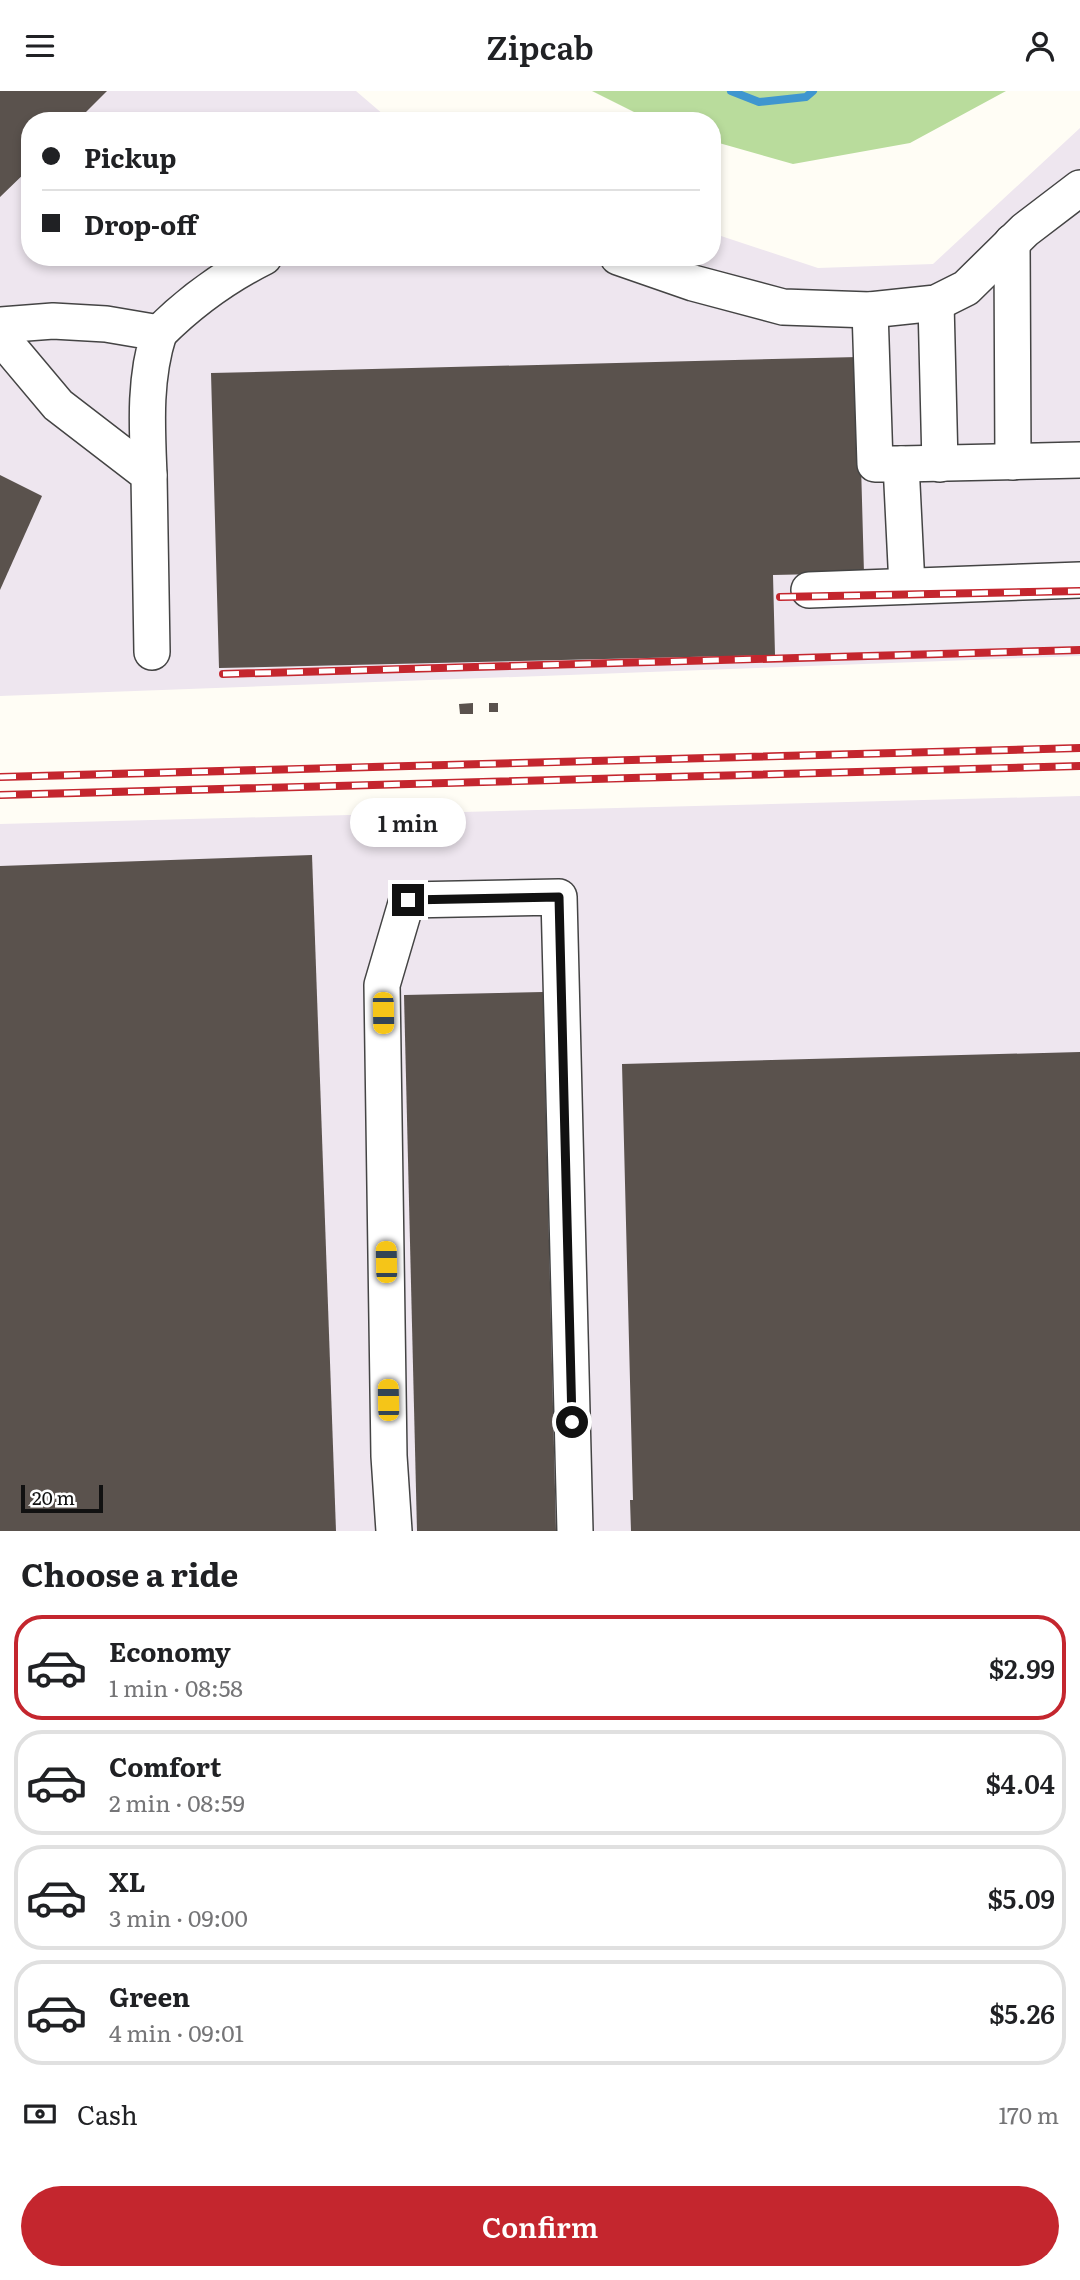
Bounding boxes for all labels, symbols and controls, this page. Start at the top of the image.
text: Zipcab [486,22,594,70]
icon: menu [21,27,59,65]
icon: person [1021,27,1059,65]
text: Pickup [84,137,176,176]
text: Drop-off [84,204,197,243]
callout: 1 min [350,799,466,847]
text: 1 min [378,805,438,839]
route end [392,884,424,916]
car [373,992,394,1034]
car [376,1241,397,1283]
car [378,1379,399,1421]
route start [556,1406,588,1438]
scale bar [21,1482,103,1514]
text: 20 m [32,1483,75,1511]
text: Choose a ride [21,1549,238,1597]
text: Economy [109,1631,231,1670]
icon: car [25,1636,88,1699]
text: $2.99 [989,1648,1055,1687]
text: 1 min · 08:58 [109,1670,243,1704]
text: Comfort [109,1746,221,1785]
icon: car [25,1751,88,1814]
text: $4.04 [985,1763,1055,1802]
text: 2 min · 08:59 [109,1785,245,1819]
text: XL [109,1861,146,1900]
icon: car [25,1866,88,1929]
text: $5.09 [988,1878,1055,1917]
text: 3 min · 09:00 [109,1900,248,1934]
text: Green [109,1976,190,2015]
icon: car [25,1981,88,2044]
text: $5.26 [989,1993,1055,2032]
text: 4 min · 09:01 [109,2015,244,2049]
text: Cash [77,2094,138,2133]
icon: cash [21,2095,59,2133]
text: 170 m [998,2097,1059,2131]
button: Confirm [21,2186,1059,2266]

